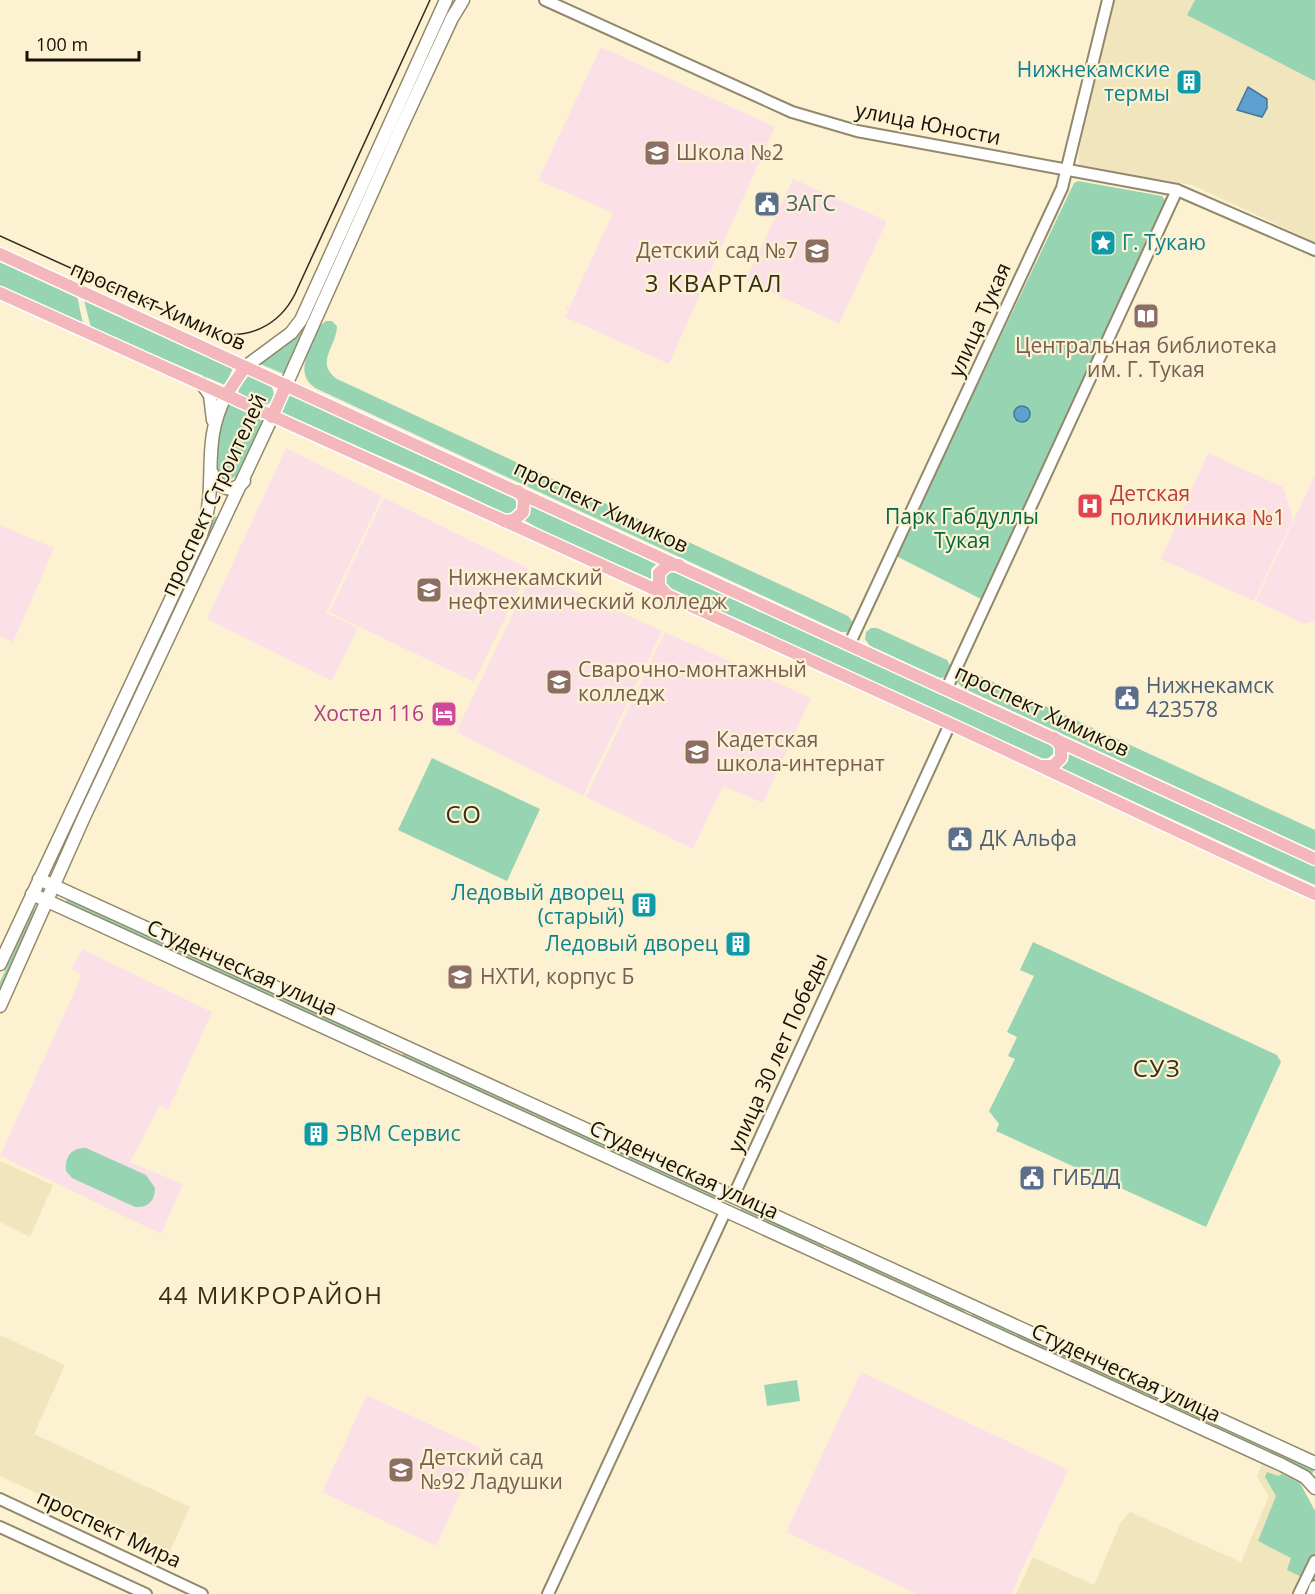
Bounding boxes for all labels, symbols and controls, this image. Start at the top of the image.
scale bar [27,24,140,62]
text: 100 m [36,32,88,56]
place label: Нижнекамские термы [1017,55,1170,107]
building icon: Нижнекамские термы [1174,67,1204,97]
street label: улица Юности [853,95,1003,151]
school or university icon: Школа №2 [642,138,672,168]
place label: Школа №2 [676,138,784,166]
public building icon: ЗАГС [752,189,782,219]
place label: ЗАГС [786,189,836,217]
place icon: Г. Тукаю [1088,228,1118,258]
place label: Г. Тукаю [1122,228,1206,256]
place label: Детский сад №7 [636,236,798,264]
school or university icon: Детский сад №7 [802,236,832,266]
street label: проспект Химиков [66,254,251,356]
street label: улица Тукая [941,258,1017,381]
district label: 3 КВАРТАЛ [645,266,783,299]
library icon: Центральная библиотека им. Г. Тукая [1131,301,1161,331]
place label: Центральная библиотека им. Г. Тукая [1015,331,1277,383]
street label: проспект Строителей [154,389,272,600]
street label: проспект Химиков [510,453,693,559]
place label: Детская поликлиника №1 [1110,479,1285,531]
hospital icon: Детская поликлиника №1 [1075,491,1105,521]
park label: Парк Габдуллы Тукая [885,502,1039,554]
place label: Нижнекамский нефтехимический колледж [448,563,728,615]
school or university icon: Нижнекамский нефтехимический колледж [414,575,444,605]
place label: Сварочно-монтажный колледж [578,655,807,707]
street label: проспект Химиков [951,657,1134,763]
school or university icon: Сварочно-монтажный колледж [544,667,574,697]
place label: Нижнекамск 423578 [1146,671,1274,723]
public building icon: Нижнекамск 423578 [1112,683,1142,713]
place label: Хостел 116 [314,699,424,727]
hotel icon: Хостел 116 [429,699,459,729]
place label: Кадетская школа-интернат [716,725,885,777]
school or university icon: Кадетская школа-интернат [682,737,712,767]
district label: СО [446,797,482,830]
public building icon: ДК Альфа [945,824,975,854]
place label: ДК Альфа [980,824,1077,852]
place label: Ледовый дворец (старый) [451,878,624,930]
building icon: Ледовый дворец (старый) [629,890,659,920]
street label: Студенческая улица [143,912,342,1022]
place label: Ледовый дворец [545,929,718,957]
building icon: Ледовый дворец [723,929,753,959]
street label: улица 30 лет Победы [721,949,834,1157]
school or university icon: НХТИ, корпус Б [445,962,475,992]
place label: НХТИ, корпус Б [480,962,634,990]
district label: СУЗ [1133,1051,1181,1084]
street label: Студенческая улица [585,1113,784,1225]
building icon: ЭВМ Сервис [301,1119,331,1149]
place label: ЭВМ Сервис [336,1119,460,1147]
public building icon: ГИБДД [1017,1163,1047,1193]
place label: ГИБДД [1052,1163,1120,1191]
district label: 44 МИКРОРАЙОН [159,1278,383,1311]
street label: Студенческая улица [1027,1316,1226,1428]
place label: Детский сад №92 Ладушки [420,1443,563,1495]
school or university icon: Детский сад №92 Ладушки [386,1455,416,1485]
street label: проспект Мира [33,1482,186,1574]

